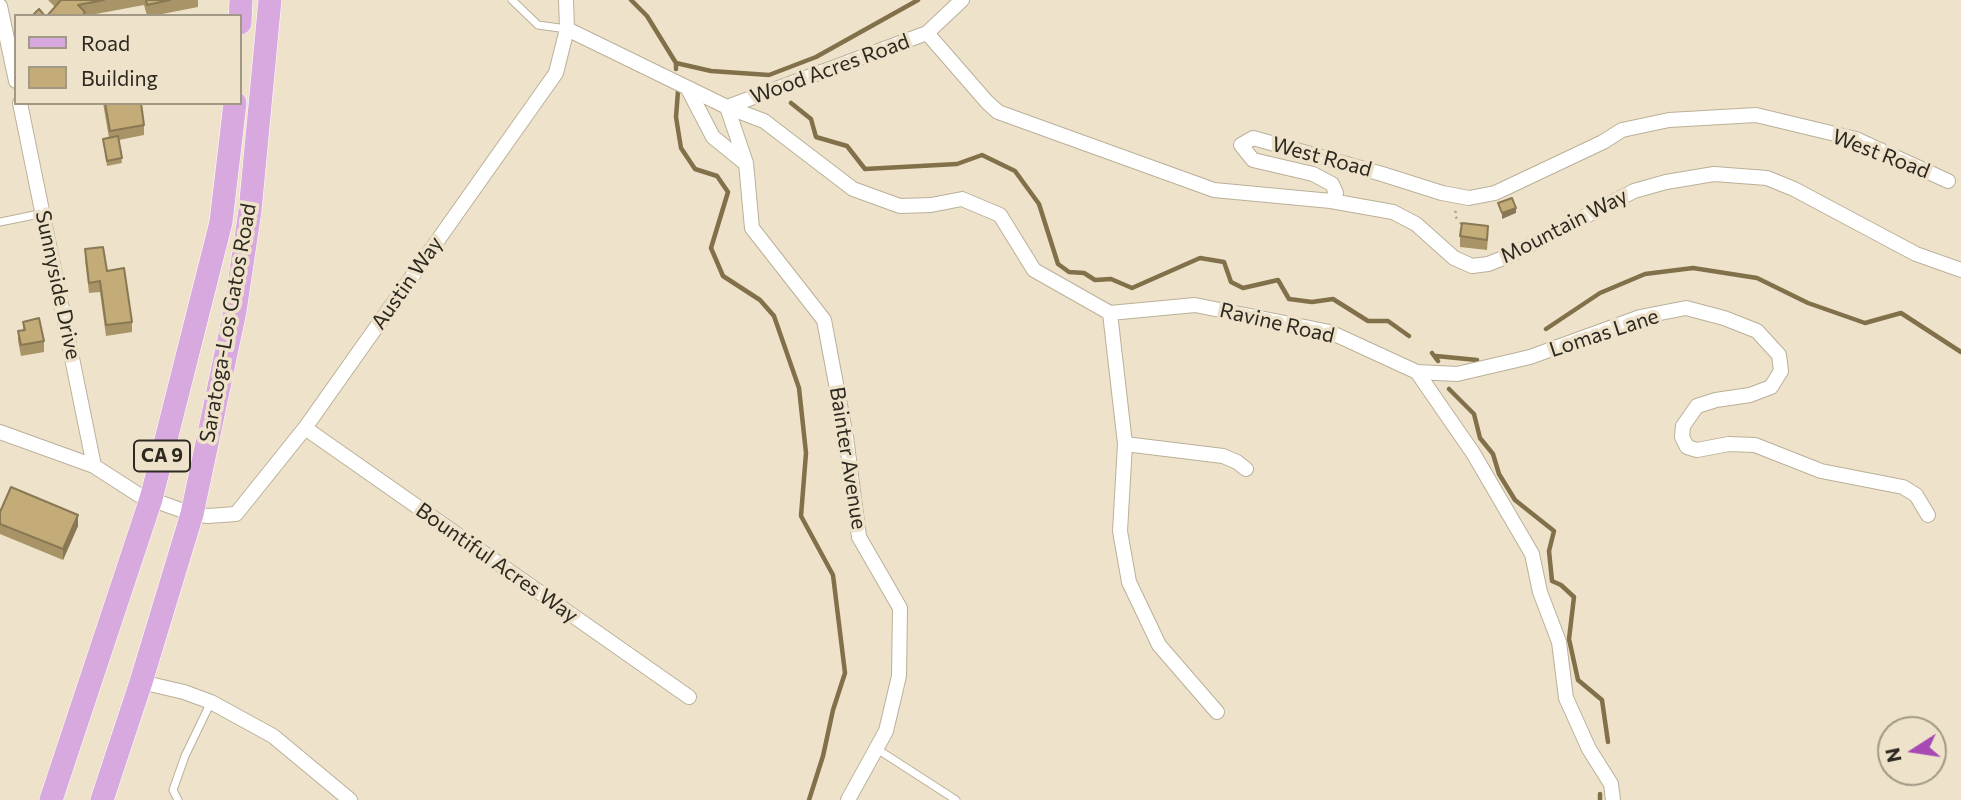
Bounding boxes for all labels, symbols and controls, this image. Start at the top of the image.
legend [14,14,242,105]
street label: Wood Acres Road [747,29,913,109]
text: Road [81,30,130,55]
text: Building [81,65,158,90]
street label: West Road [1829,124,1933,184]
street label: West Road [1269,132,1375,182]
street label: Mountain Way [1496,183,1632,269]
street label: Saratoga-Los Gatos Road [195,202,261,444]
street label: Sunnyside Drive [30,208,86,362]
street label: Austin Way [366,232,448,334]
street label: Ravine Road [1217,298,1337,348]
street label: Lomas Lane [1546,303,1662,363]
street label: Bainter Avenue [824,385,872,531]
road number: CA 9 [134,440,190,471]
street label: Bountiful Acres Way [411,498,583,628]
north arrow [1877,716,1947,786]
text: N [1880,746,1906,764]

